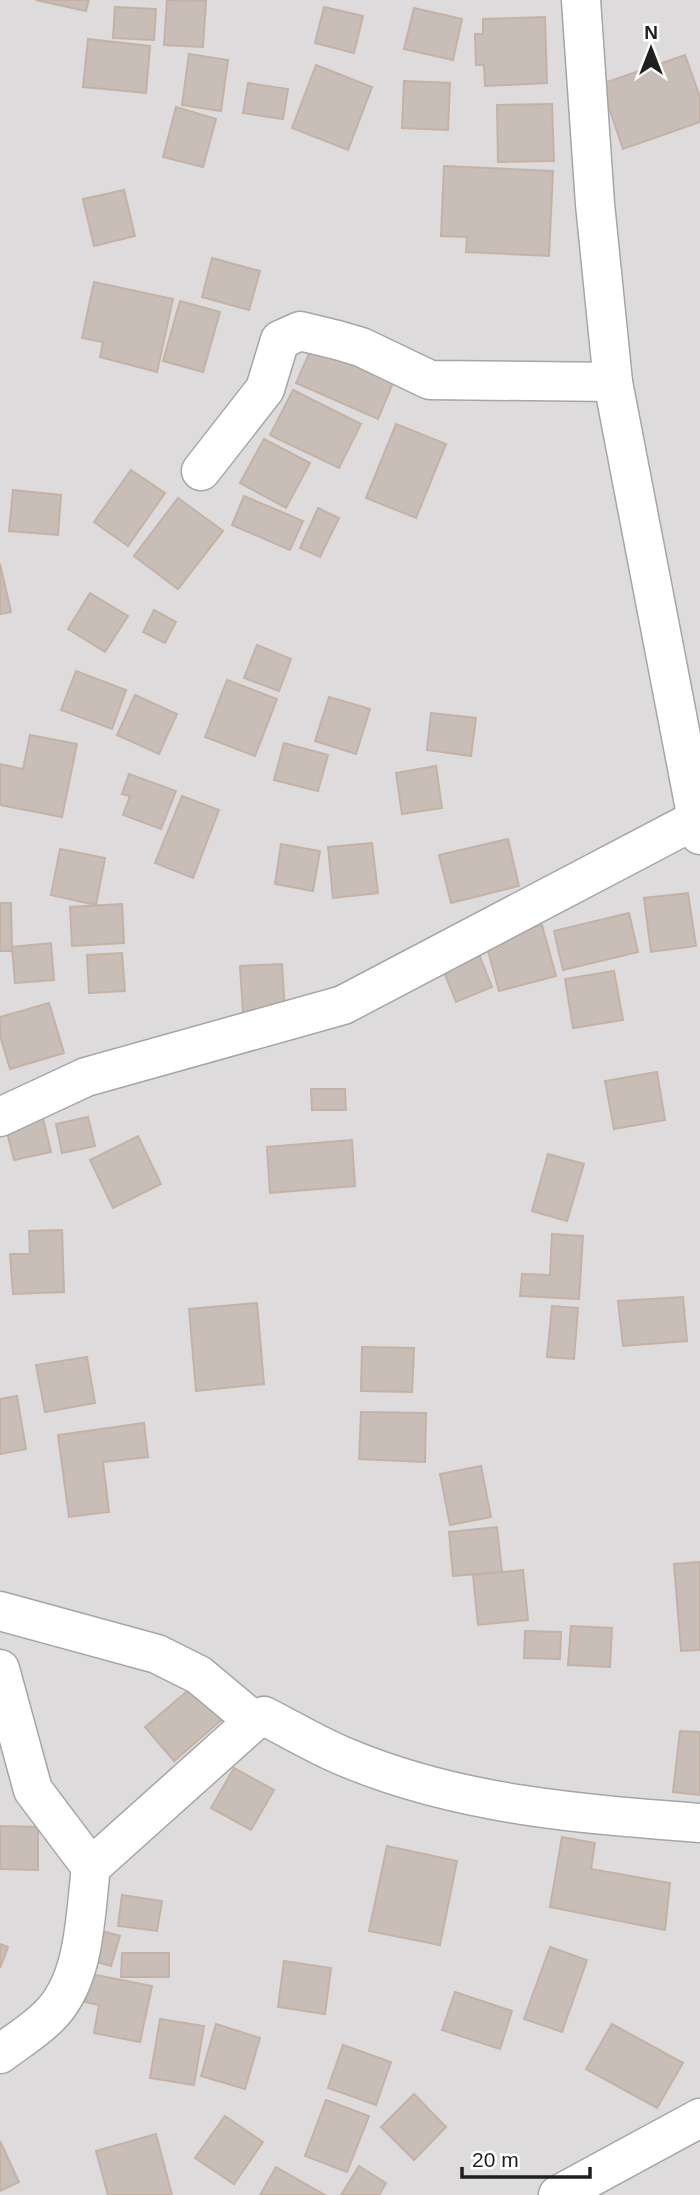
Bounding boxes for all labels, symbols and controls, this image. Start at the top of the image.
north arrow [616,14,686,84]
text: N [644,22,658,43]
scale bar [462,2136,590,2180]
text: 20 m [472,2148,519,2171]

